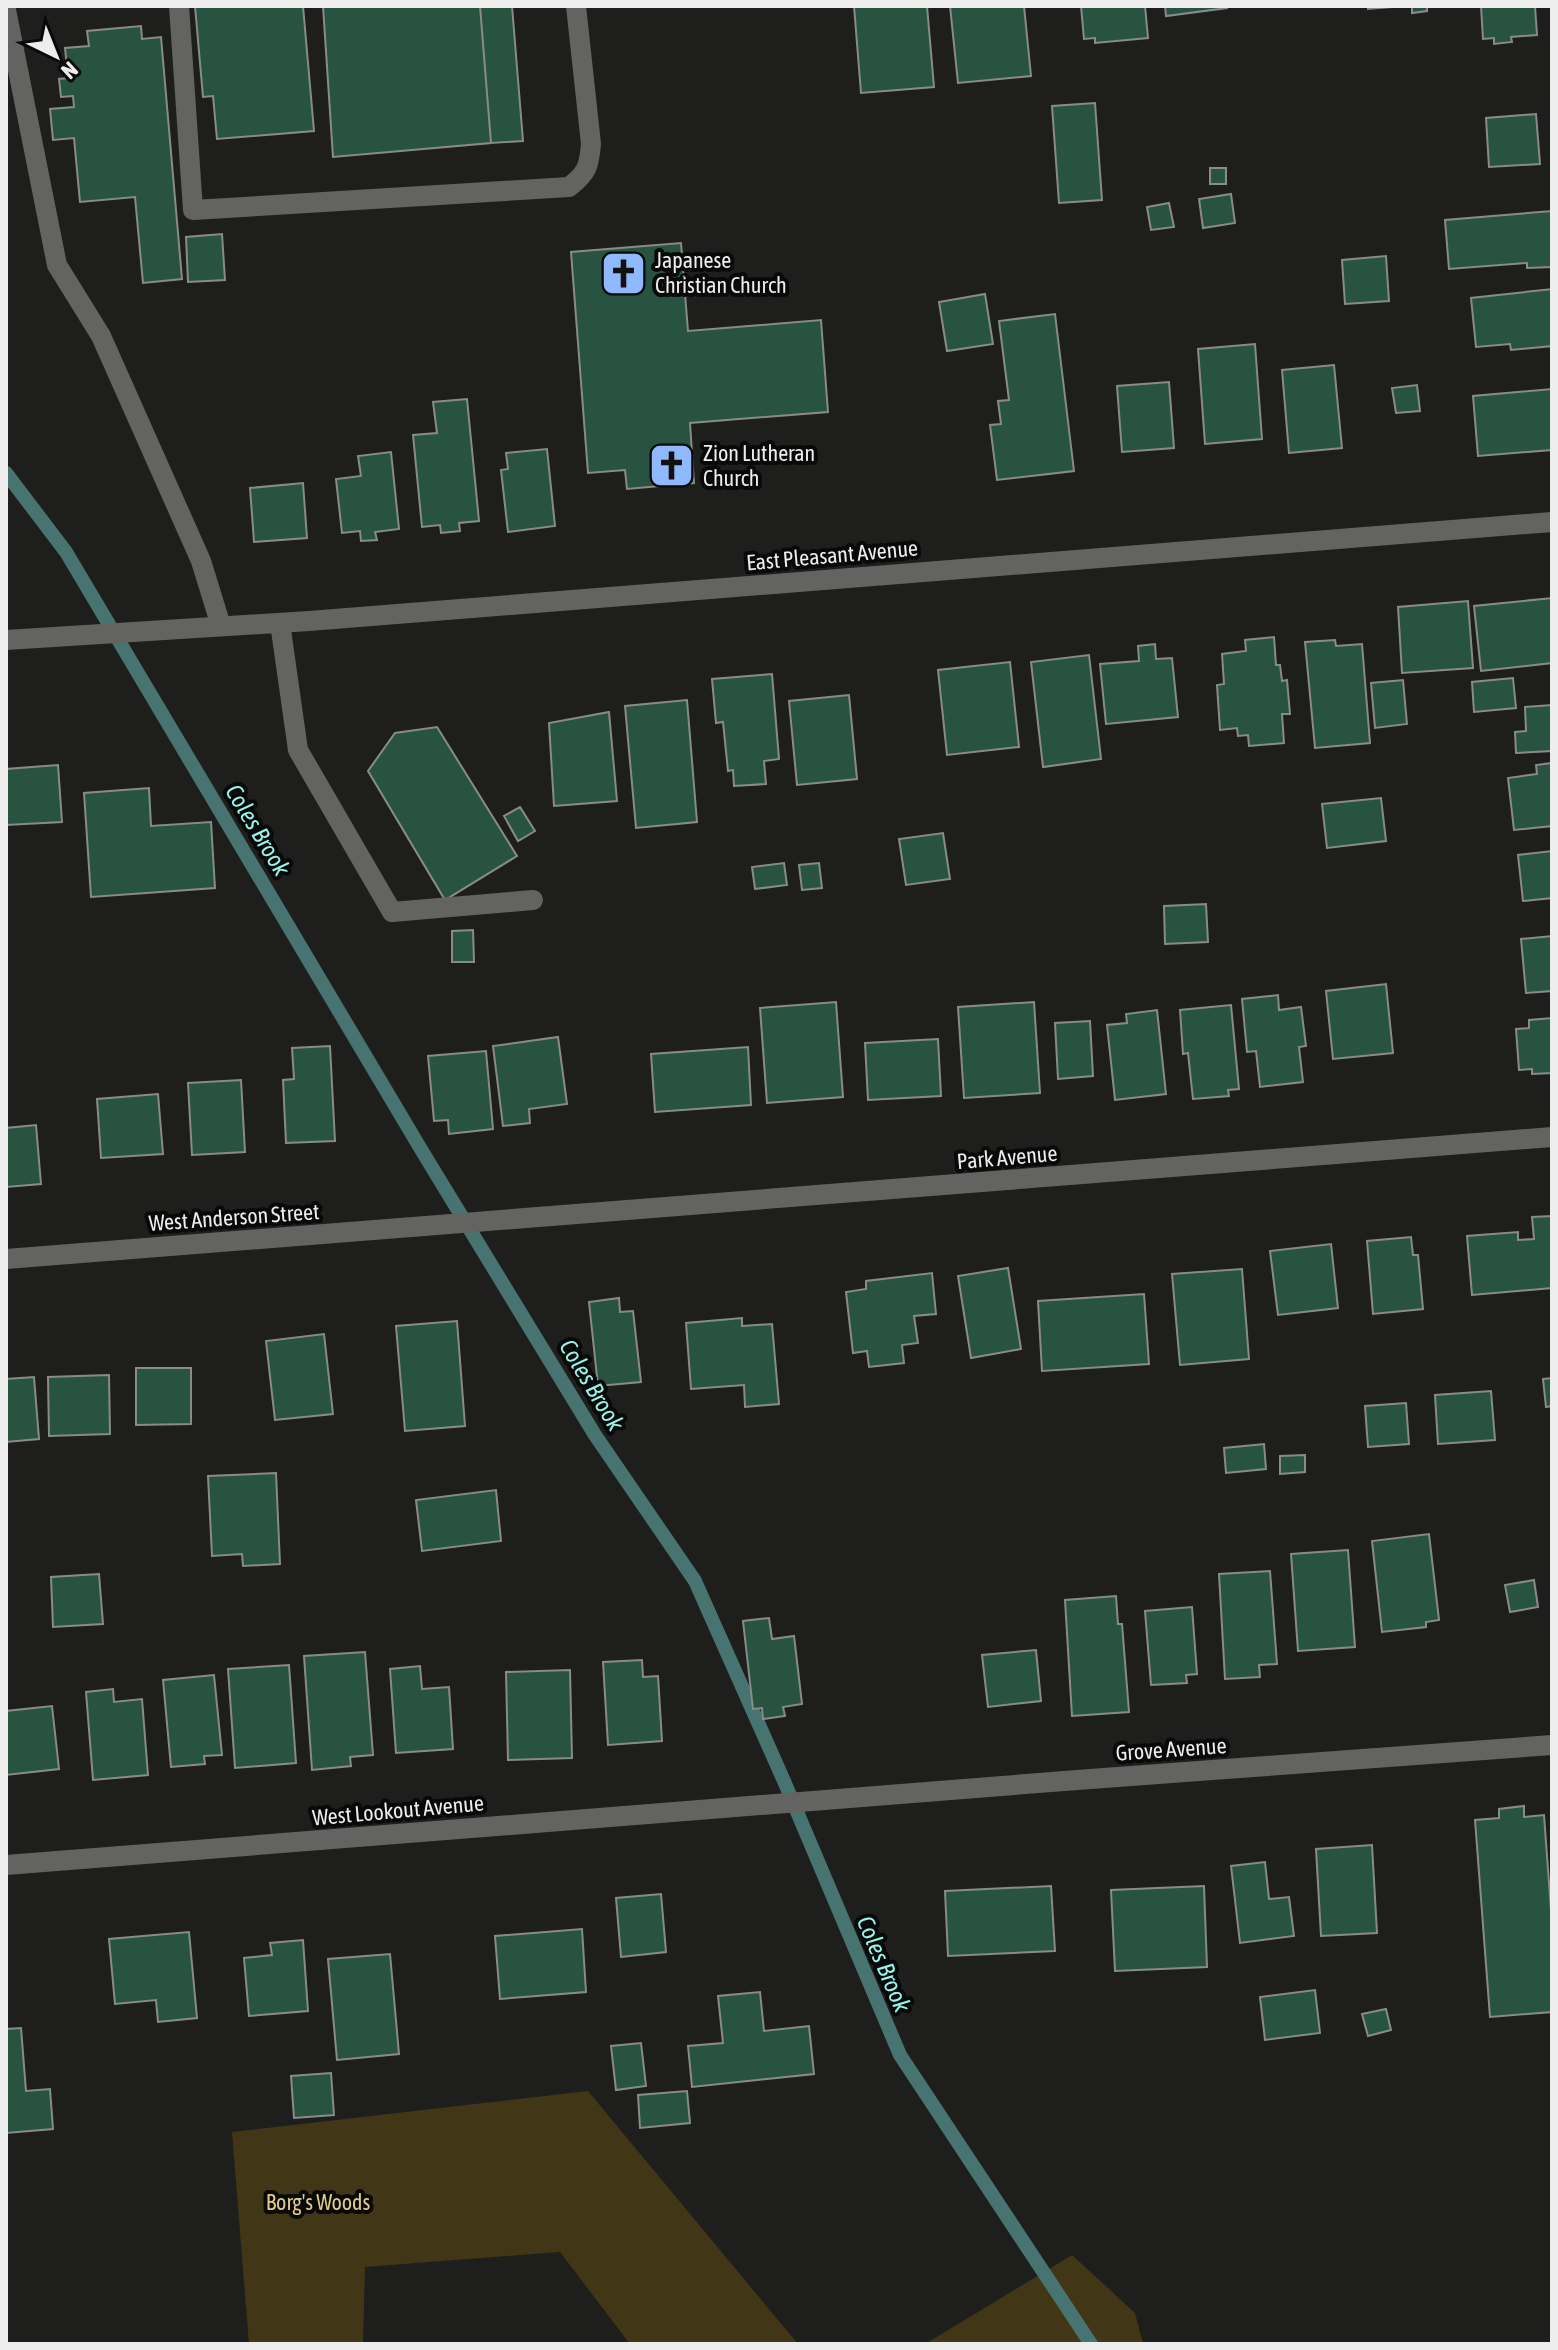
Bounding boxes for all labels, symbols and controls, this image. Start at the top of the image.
north arrow [16,16,96,96]
text: N [56,57,83,85]
place label: Japanese Christian Church [655,247,787,298]
church icon: Japanese Christian Church [600,249,648,297]
place label: Zion Lutheran Church [703,440,815,491]
church icon: Zion Lutheran Church [648,442,696,490]
street label: East Pleasant Avenue [745,535,919,575]
water label: Coles Brook [220,780,296,881]
street label: Park Avenue [956,1140,1058,1174]
street label: West Anderson Street [148,1198,320,1236]
water label: Coles Brook [554,1335,630,1436]
street label: Grove Avenue [1115,1732,1227,1766]
street label: West Lookout Avenue [311,1790,485,1830]
water label: Coles Brook [852,1912,916,2016]
park label: Borg's Woods [266,2189,371,2215]

